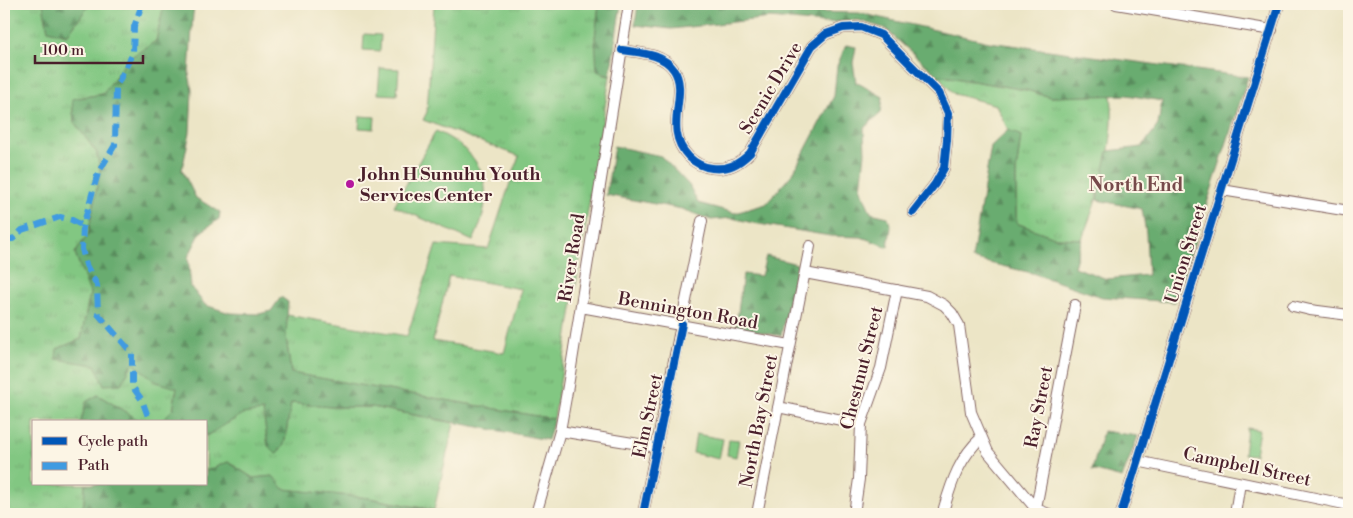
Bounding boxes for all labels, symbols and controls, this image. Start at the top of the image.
scale bar [35,32,142,64]
street label: Scenic Drive [734,38,808,138]
text: 100 m [42,41,84,60]
place label: John H Sunuhu Youth Services Center [357,163,540,207]
district label: North End [1089,173,1183,197]
marker: John H Sunuhu Youth Services Center [344,178,356,190]
street label: Union Street [1160,201,1212,307]
street label: River Road [554,211,590,304]
street label: Bennington Road [615,287,760,335]
street label: Chestnut Street [836,303,889,432]
street label: North Bay Street [735,352,783,490]
street label: Ray Street [1020,363,1058,450]
street label: Elm Street [628,371,668,461]
legend [32,420,208,486]
text: Cycle path [78,432,148,451]
street label: Campbell Street [1181,442,1314,492]
text: Path [78,456,110,475]

